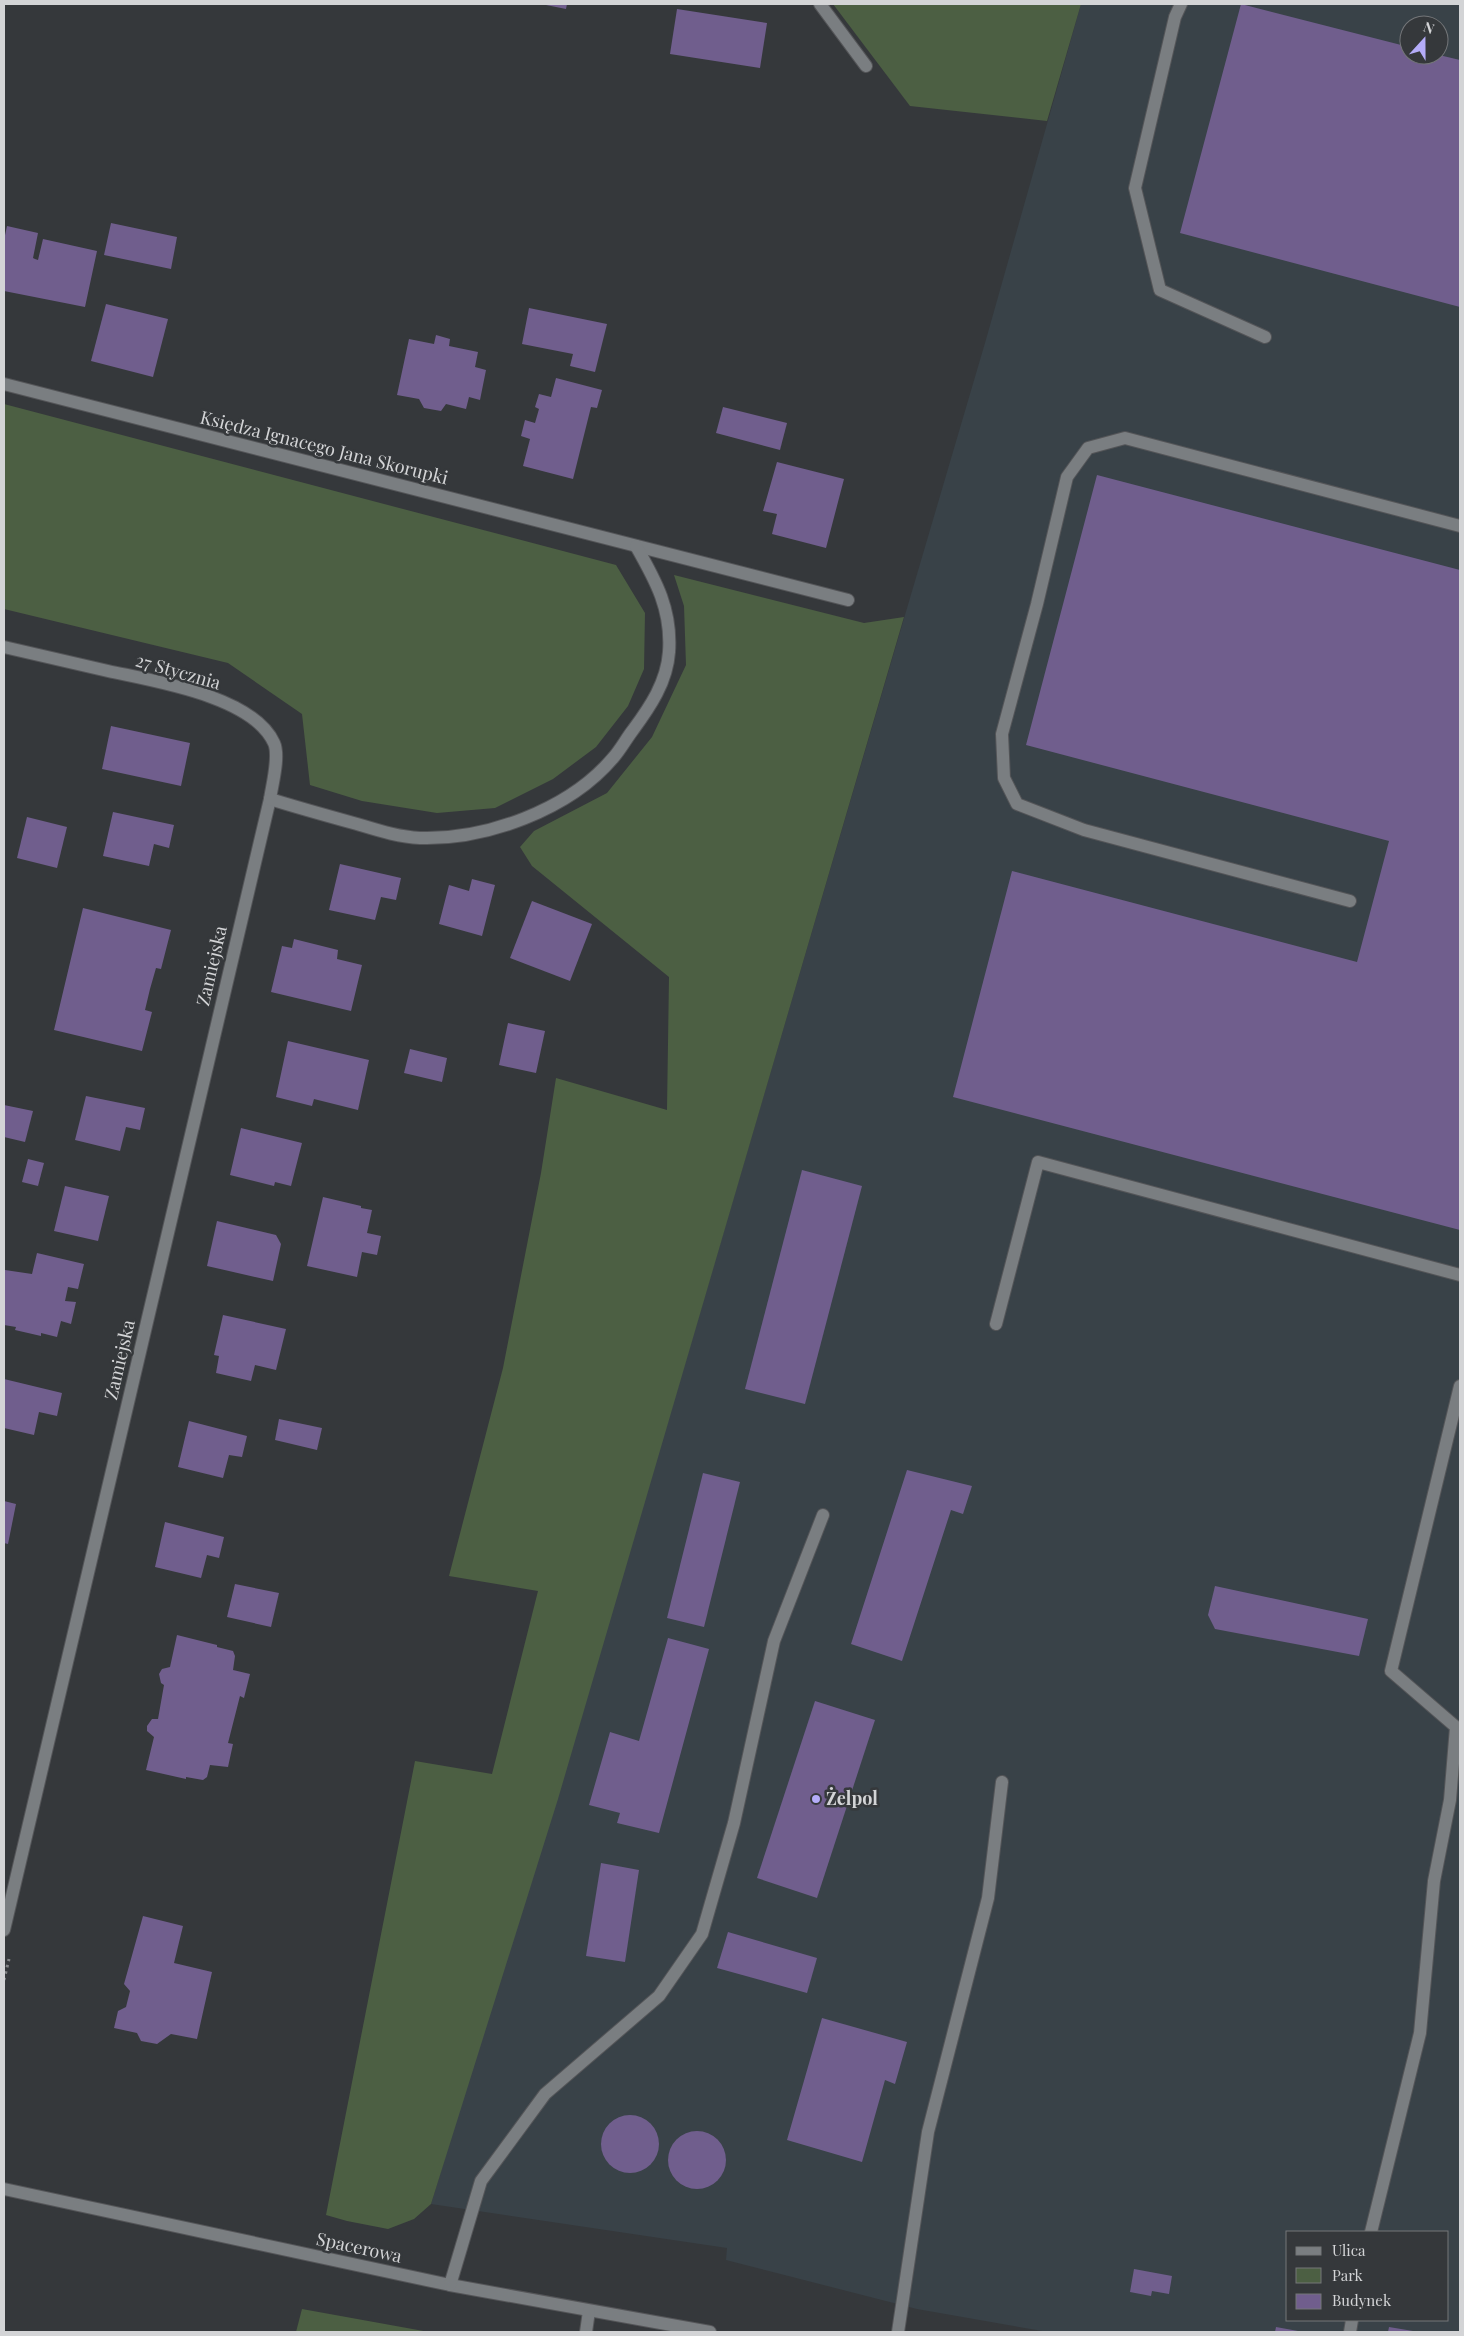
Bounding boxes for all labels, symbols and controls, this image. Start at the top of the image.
north arrow [1399,15,1449,65]
text: N [1421,17,1437,38]
street label: Księdza Ignacego Jana Skorupki [198,405,451,489]
street label: 27 Stycznia [133,647,224,695]
street label: Zamiejska [190,923,232,1008]
street label: Zamiejska [98,1317,140,1402]
place label: Żelpol [826,1786,878,1810]
marker: Żelpol [810,1793,822,1805]
street label: Spacerowa [314,2226,404,2268]
legend [1286,2231,1449,2321]
text: Ulica [1332,2240,1366,2260]
text: Park [1332,2265,1364,2285]
text: Budynek [1332,2290,1392,2310]

